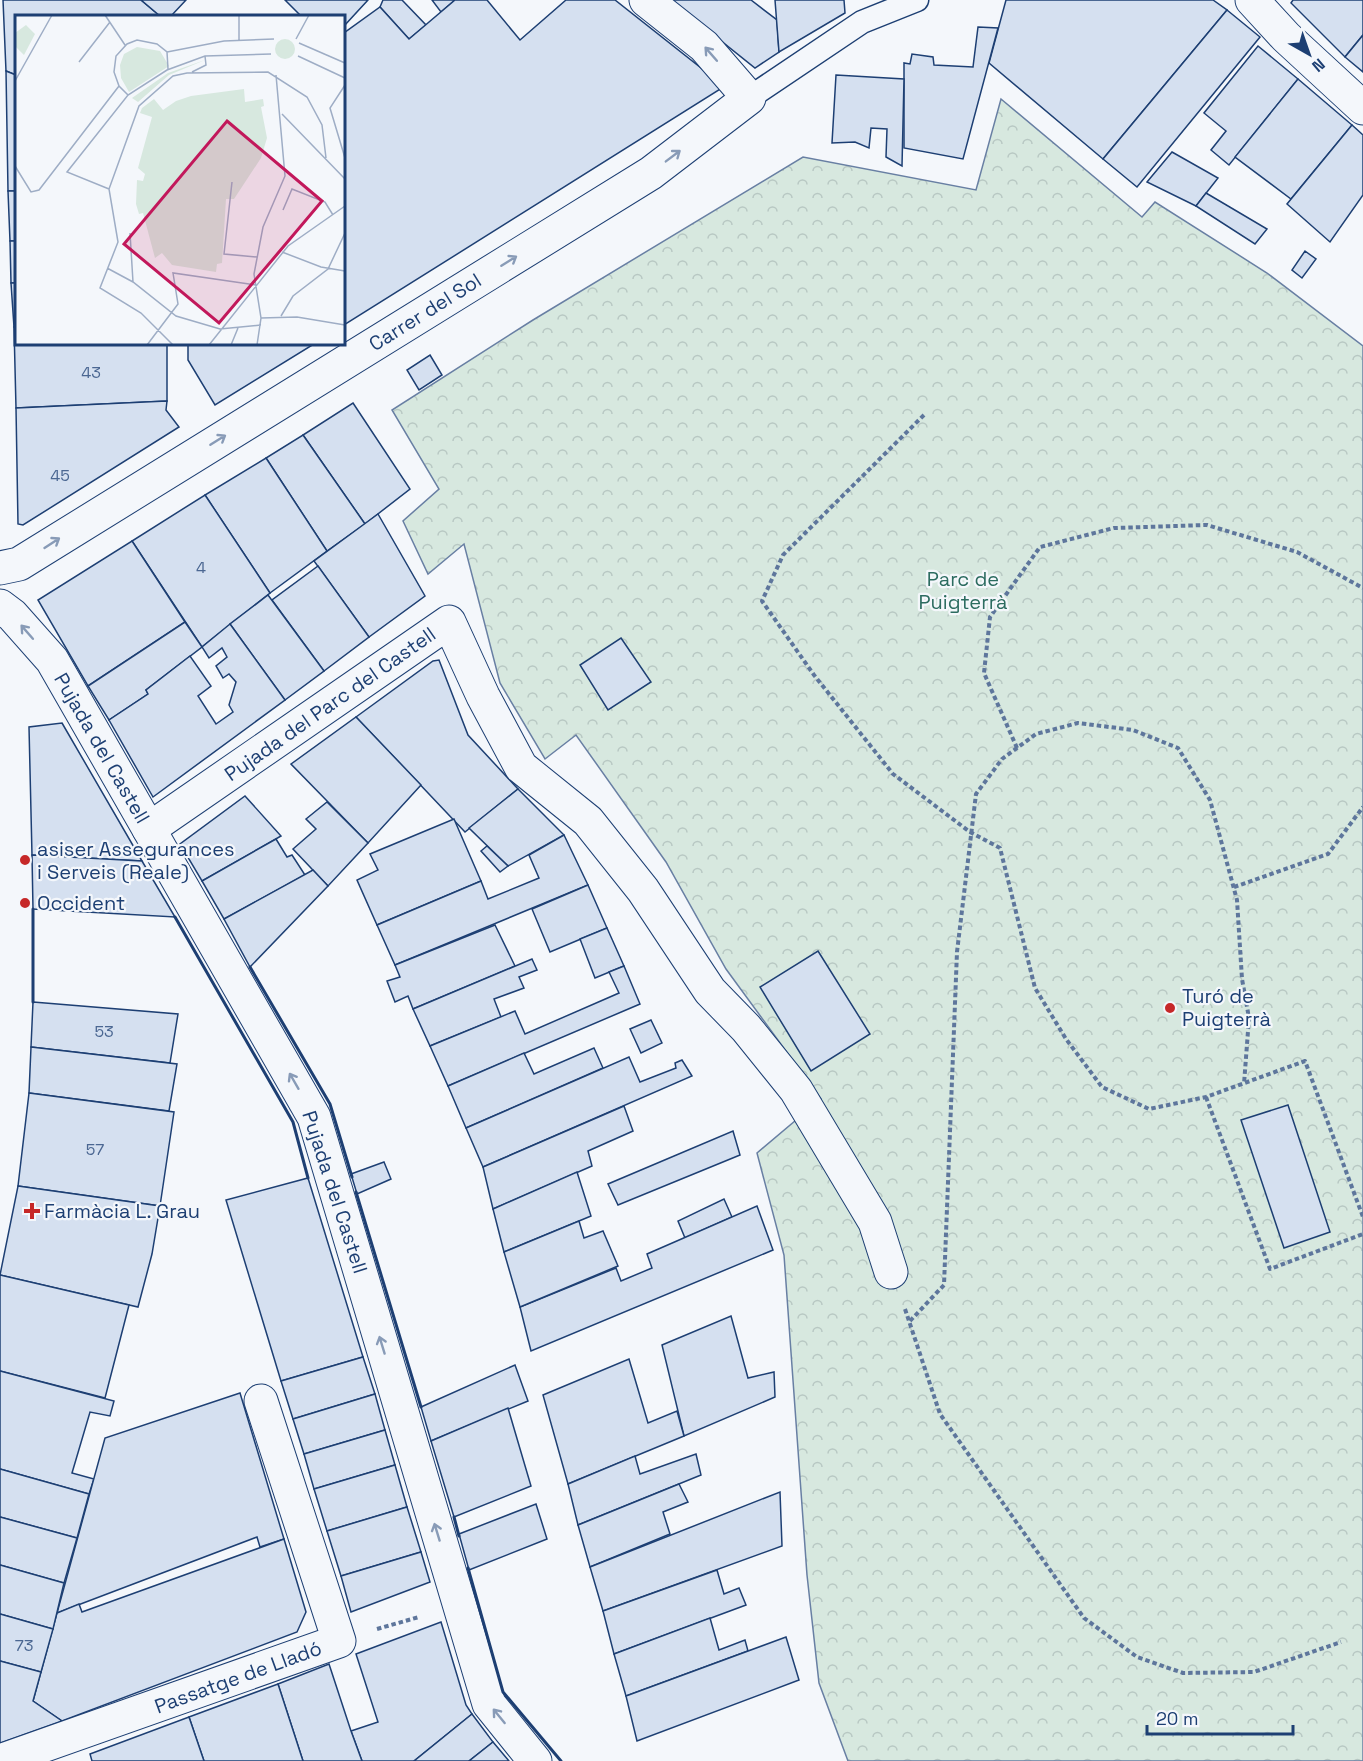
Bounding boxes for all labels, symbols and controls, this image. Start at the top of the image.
inset map [15,15,345,345]
north arrow [1279,24,1339,84]
one-way arrow [704,47,718,62]
text: N [1307,54,1329,77]
one-way arrow [665,150,681,162]
one-way arrow [500,254,517,266]
street label: Carrer del Sol [364,267,486,357]
house number: 43 [81,362,101,383]
one-way arrow [209,433,226,445]
house number: 45 [50,465,70,486]
one-way arrow [43,536,60,548]
house number: 4 [196,557,206,578]
park label: Parc de Puigterrà [919,566,1007,615]
street label: Pujada del Parc del Castell [219,621,441,787]
one-way arrow [20,625,34,640]
street label: Pujada del Castell [48,668,156,828]
place label: asiser Assegurances i Serveis (Reale) [37,836,235,885]
marker: asiser Assegurances i Serveis (Reale) [18,853,32,867]
place label: Occident [37,890,125,916]
marker: Occident [18,896,32,910]
place label: Turó de Puigterrà [1182,983,1271,1032]
marker: Turó de Puigterrà [1163,1001,1177,1015]
house number: 53 [94,1021,114,1042]
one-way arrow [287,1073,299,1090]
street label: Pujada del Castell [296,1107,374,1277]
house number: 57 [86,1139,104,1160]
place label: Farmàcia L. Grau [44,1198,200,1224]
marker: Farmàcia L. Grau [25,1204,39,1218]
one-way arrow [376,1336,387,1355]
one-way arrow [431,1522,442,1541]
house number: 73 [15,1635,33,1656]
street label: Passatge de Lladó [151,1635,325,1719]
scale bar [1147,1698,1292,1736]
text: 20 m [1156,1707,1199,1730]
one-way arrow [492,1708,505,1724]

